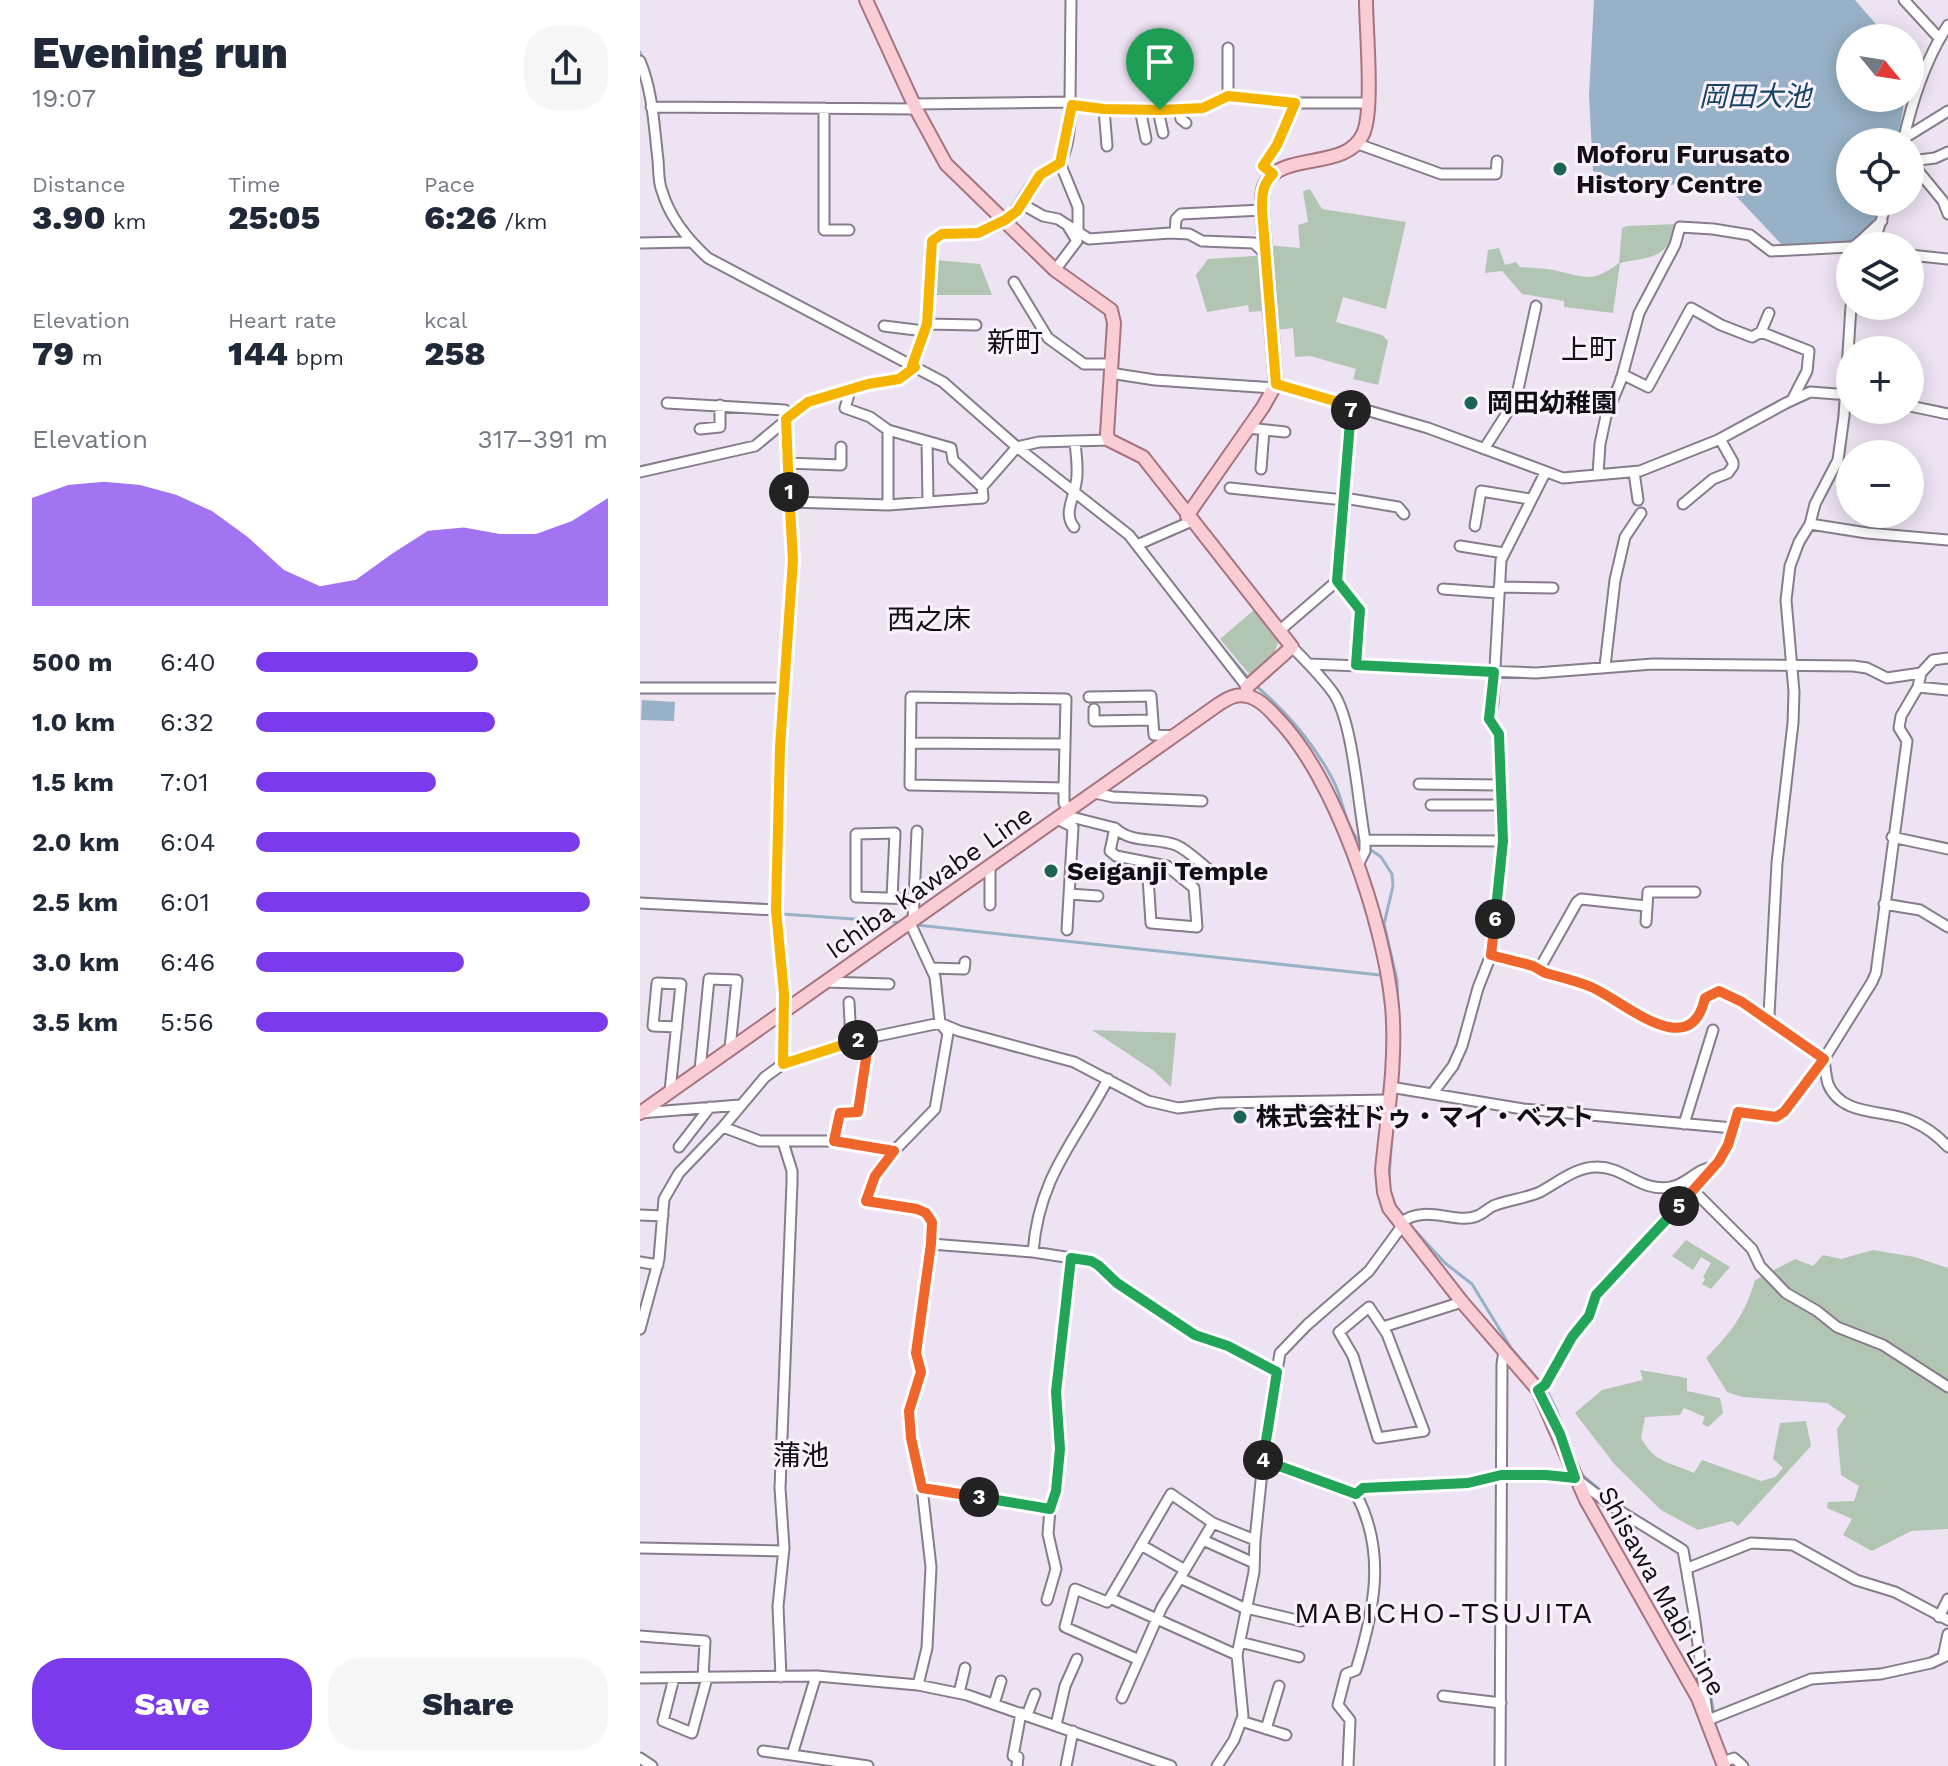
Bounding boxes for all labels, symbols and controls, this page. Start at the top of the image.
north arrow [1836,24,1924,112]
map controls [1836,24,1924,528]
button: share [524,26,608,110]
text: Evening run [32,27,288,79]
pin [1126,28,1194,110]
icon: arrive [1138,40,1182,84]
water label: 岡田大池 [1699,80,1814,113]
text: 19:07 [32,83,96,113]
button: locate [1836,128,1924,216]
place label: Moforu Furusato History Centre [1576,139,1790,199]
marker: Moforu Furusato History Centre [1551,160,1569,178]
text: Distance [32,172,126,197]
text: Time [228,172,280,197]
text: Pace [424,172,475,197]
text: 3.90 [32,197,106,237]
text: 25:05 [228,197,320,237]
text: 6:26 [424,197,497,237]
text: km [106,209,147,234]
text: /km [497,209,547,234]
button: layers [1836,232,1924,320]
text: Elevation [32,308,130,333]
text: Heart rate [228,308,337,333]
text: kcal [424,308,468,333]
district label: 新町 [987,326,1043,359]
text: 79 [32,333,74,373]
text: 144 [228,333,288,373]
text: 258 [424,333,486,373]
district label: 上町 [1561,333,1617,366]
button: + [1836,336,1924,424]
text: m [74,345,103,370]
text: bpm [288,345,344,370]
place label: 岡田幼稚園 [1487,388,1617,418]
pin: 7 [1331,390,1371,430]
marker: 岡田幼稚園 [1462,394,1480,412]
text: 7 [1344,397,1358,422]
text: Elevation [32,424,148,454]
text: 317–391 m [478,424,608,454]
button: − [1836,440,1924,528]
pin: 1 [769,472,809,512]
text: 1 [784,479,794,504]
district label: 西之床 [887,603,971,636]
text: 500 m [32,647,113,677]
text: 6:40 [160,647,216,677]
text: 1.0 km [32,707,115,737]
text: 6:32 [160,707,214,737]
text: 1.5 km [32,767,114,797]
text: 7:01 [160,767,209,797]
street label: Ichiba Kawabe Line [820,799,1038,965]
text: 2.0 km [32,827,120,857]
text: 6:04 [160,827,216,857]
place label: Seiganji Temple [1067,856,1268,886]
marker: Seiganji Temple [1042,862,1060,880]
text: 2.5 km [32,887,118,917]
text: 6:01 [160,887,210,917]
pin: 6 [1475,899,1515,939]
text: 6 [1488,906,1502,931]
text: 3.0 km [32,947,120,977]
text: 6:46 [160,947,215,977]
text: 3.5 km [32,1007,118,1037]
text: 5:56 [160,1007,214,1037]
pin: 2 [838,1020,878,1060]
text: 2 [851,1027,865,1052]
place label: 株式会社ドゥ・マイ・ベスト [1256,1102,1595,1132]
marker: 株式会社ドゥ・マイ・ベスト [1231,1108,1249,1126]
pin: 5 [1659,1186,1699,1226]
text: 5 [1673,1193,1685,1218]
district label: 蒲池 [773,1439,829,1472]
pin: 4 [1243,1440,1283,1480]
text: 4 [1256,1447,1270,1472]
pin: 3 [959,1477,999,1517]
street label: Shisawa Mabi Line [1592,1481,1732,1701]
text: 3 [972,1484,986,1509]
district label: MABICHO-TSUJITA [1294,1595,1594,1630]
button: Save [32,1658,312,1750]
button: Share [328,1658,608,1750]

